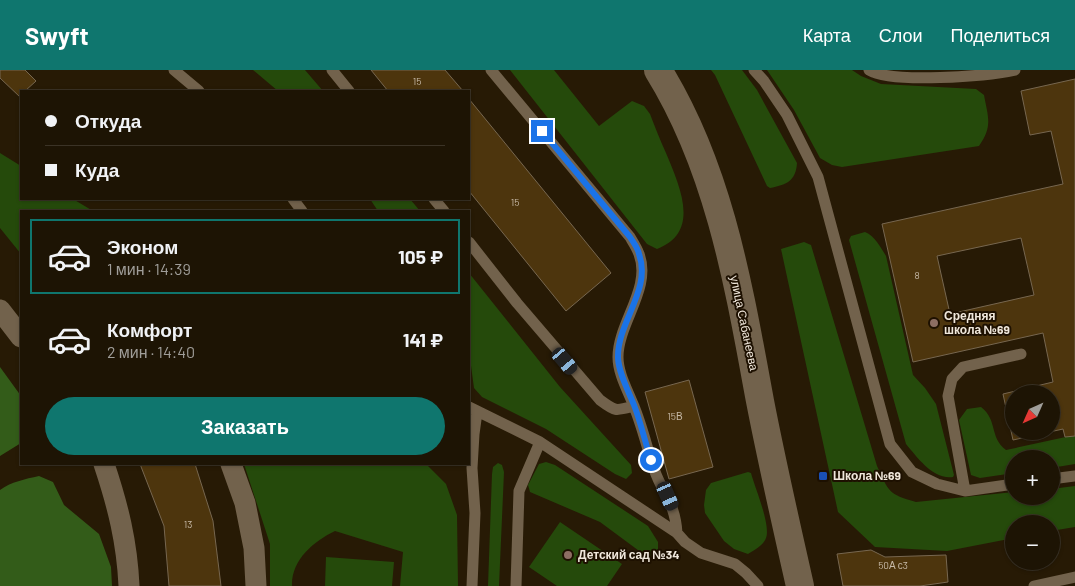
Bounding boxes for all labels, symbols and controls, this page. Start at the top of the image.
text: Swyft [25,21,89,50]
text: Карта [803,24,851,46]
text: Слои [879,24,923,46]
text: Поделиться [951,24,1050,46]
house number: 15 [413,75,421,87]
text: Откуда [75,109,141,132]
route end [531,120,553,142]
text: Куда [75,158,119,181]
house number: 15 [511,196,519,208]
icon: car [47,234,92,279]
text: Эконом [107,235,178,258]
text: 105 ₽ [398,245,443,268]
text: 1 мин · 14:39 [107,259,191,278]
house number: 8 [914,269,920,281]
street label: улица Сабанеева [727,274,762,372]
place label: Средняя школа №69 [944,308,1010,336]
icon: car [47,317,92,362]
marker: Средняя школа №69 [928,317,940,329]
text: Комфорт [107,318,192,341]
text: 141 ₽ [403,328,443,351]
text: 2 мин · 14:40 [107,342,195,361]
car [549,345,580,377]
north arrow [1005,385,1060,440]
map controls [1005,385,1060,570]
button: Заказать [45,397,445,455]
house number: 15В [667,410,683,422]
route start [640,449,662,471]
button: + [1005,450,1060,505]
place label: Школа №69 [833,468,901,482]
marker: Школа №69 [817,470,829,482]
car [655,479,680,513]
button: − [1005,515,1060,570]
house number: 13 [184,518,192,530]
place label: Детский сад №34 [578,547,679,562]
marker: Детский сад №34 [562,549,574,561]
house number: 50А с3 [878,559,908,571]

